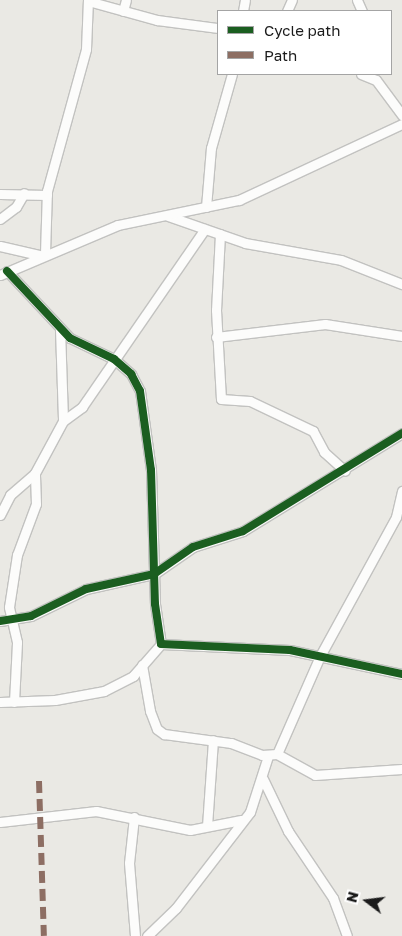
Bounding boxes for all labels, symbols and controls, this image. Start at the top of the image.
legend [217,10,392,75]
text: Cycle path [264,21,340,39]
text: Path [264,46,297,64]
north arrow [342,876,392,926]
text: N [342,890,362,904]

